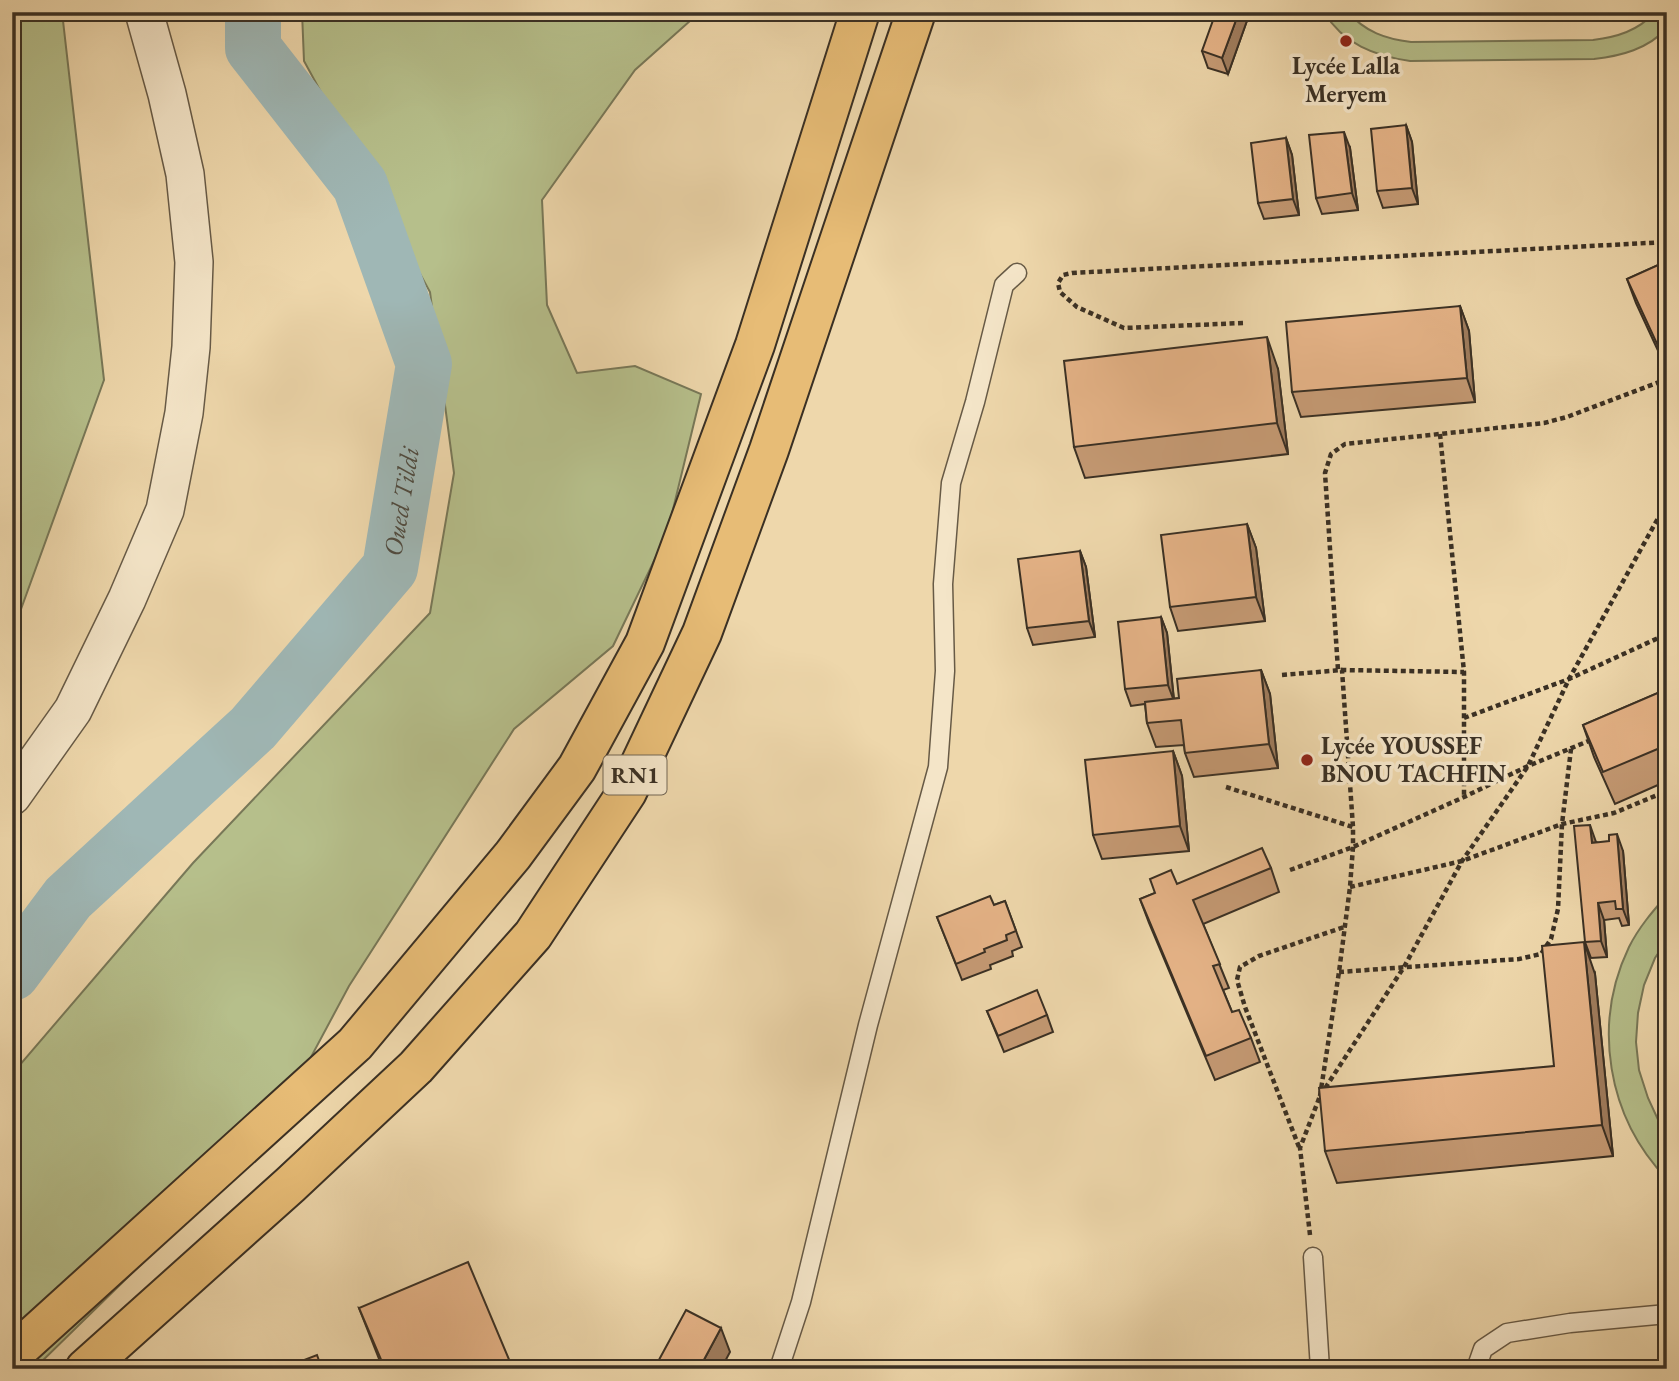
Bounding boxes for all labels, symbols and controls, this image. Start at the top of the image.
marker: Lycée Lalla Meryem [1338,33,1354,49]
place label: Lycée Lalla Meryem [1292,50,1401,110]
water label: Oued Tildi [375,443,427,558]
place label: Lycée YOUSSEF BNOU TACHFIN [1321,730,1507,789]
marker: Lycée YOUSSEF BNOU TACHFIN [1299,752,1315,768]
road number: RN1 [604,755,666,794]

